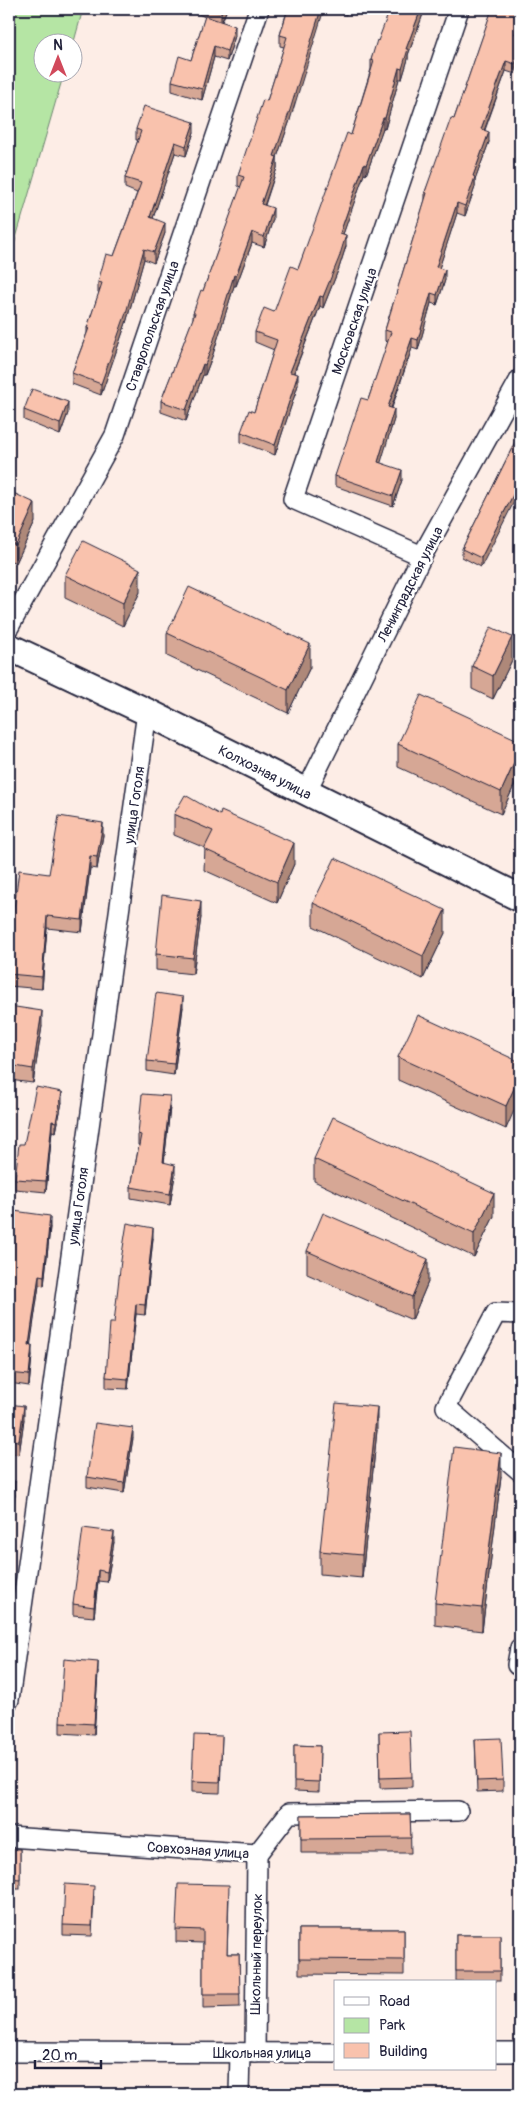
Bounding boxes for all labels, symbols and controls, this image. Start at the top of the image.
north arrow [32,32,82,82]
text: N [53,37,63,54]
street label: Ставропольская улица [122,259,183,394]
street label: Московская улица [328,266,381,377]
street label: Ленинградская улица [374,524,447,646]
street label: Колхозная улица [215,742,314,803]
street label: улица Гоголя [120,765,148,846]
street label: улица Гоголя [64,1166,92,1247]
street label: Совхозная улица [146,1838,250,1863]
street label: Школьный переулок [247,1893,266,2015]
legend [334,1980,496,2070]
text: Road [379,1992,410,2011]
text: Park [379,2016,406,2035]
scale bar [35,2038,101,2070]
text: Building [379,2042,427,2061]
street label: Школьная улица [213,2045,311,2062]
text: 20 m [42,2046,77,2065]

